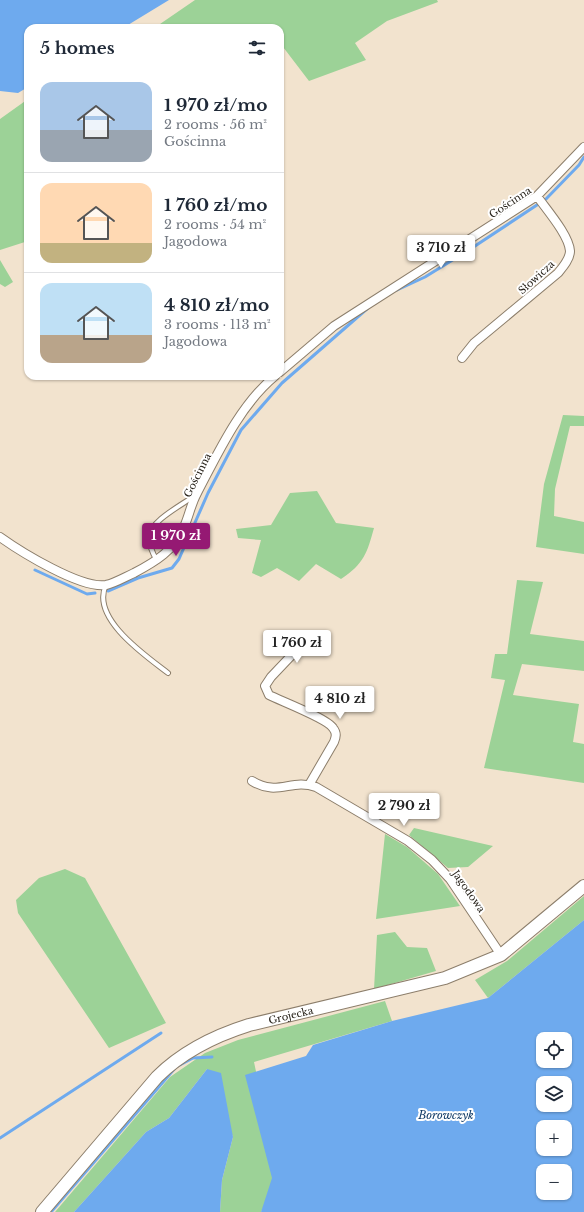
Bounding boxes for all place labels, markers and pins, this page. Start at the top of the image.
pin: 3 710 zł [400,235,482,269]
pin: 1 970 zł [135,523,217,557]
pin: 1 760 zł [256,630,338,664]
pin: 4 810 zł [299,686,381,720]
pin: 2 790 zł [363,793,445,827]

